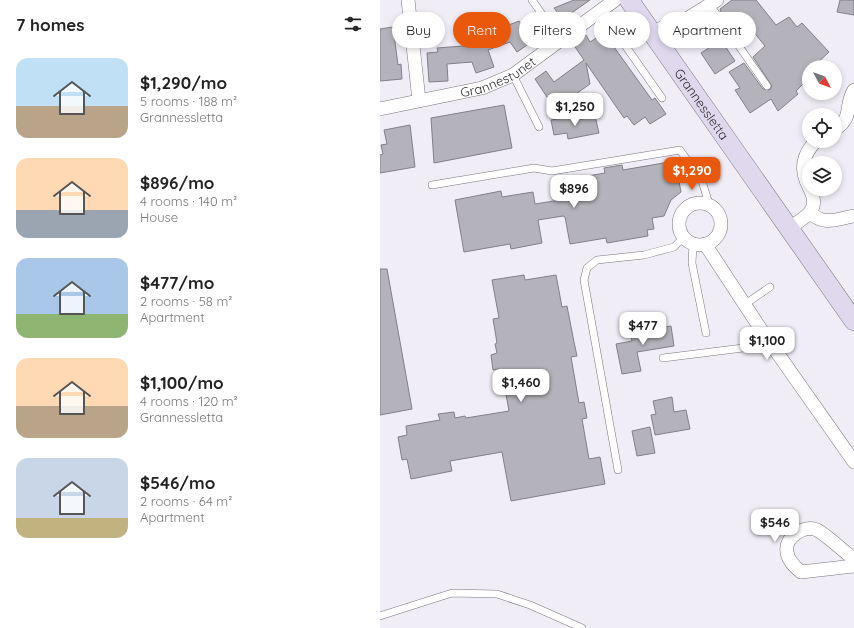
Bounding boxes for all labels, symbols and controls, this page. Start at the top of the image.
chip: Buy [392,12,445,48]
chip: Rent [453,12,511,48]
chip: Filters [519,12,586,48]
chip: New [594,12,650,48]
chip: Apartment [658,12,756,48]
icon: filters [342,13,364,35]
text: 7 homes [16,14,85,35]
street label: Grannestunet [459,53,539,100]
north arrow [802,60,842,100]
map controls [802,60,842,196]
street label: Grannessletta [671,65,732,143]
text: $1,290/mo [140,72,227,93]
icon: home [48,74,96,122]
text: 5 rooms · 188 m² [140,93,237,109]
pin: $1,250 [542,93,608,127]
text: $1,250 [555,98,595,114]
button: locate [802,108,842,148]
text: Grannessletta [140,109,223,125]
button: layers [802,156,842,196]
pin: $1,290 [659,157,725,191]
text: $1,290 [672,162,712,178]
text: $896/mo [140,172,214,193]
icon: home [48,174,96,222]
pin: $896 [550,175,598,209]
text: $896 [559,180,589,196]
text: 4 rooms · 140 m² [140,193,237,209]
text: House [140,209,178,225]
text: $477/mo [140,272,214,293]
icon: home [48,274,96,322]
text: 2 rooms · 58 m² [140,293,232,309]
text: Apartment [140,309,205,325]
pin: $477 [619,312,667,346]
text: $477 [628,317,658,333]
pin: $1,100 [734,327,800,361]
text: $1,100 [749,332,785,348]
pin: $1,460 [488,369,554,403]
text: $1,100/mo [140,372,224,393]
icon: home [48,374,96,422]
text: $1,460 [501,374,541,390]
text: 4 rooms · 120 m² [140,393,238,409]
text: Grannessletta [140,409,223,425]
text: $546/mo [140,472,215,493]
icon: home [48,474,96,522]
text: 2 rooms · 64 m² [140,493,232,509]
text: Apartment [140,509,205,525]
pin: $546 [751,509,799,543]
text: $546 [760,514,790,530]

